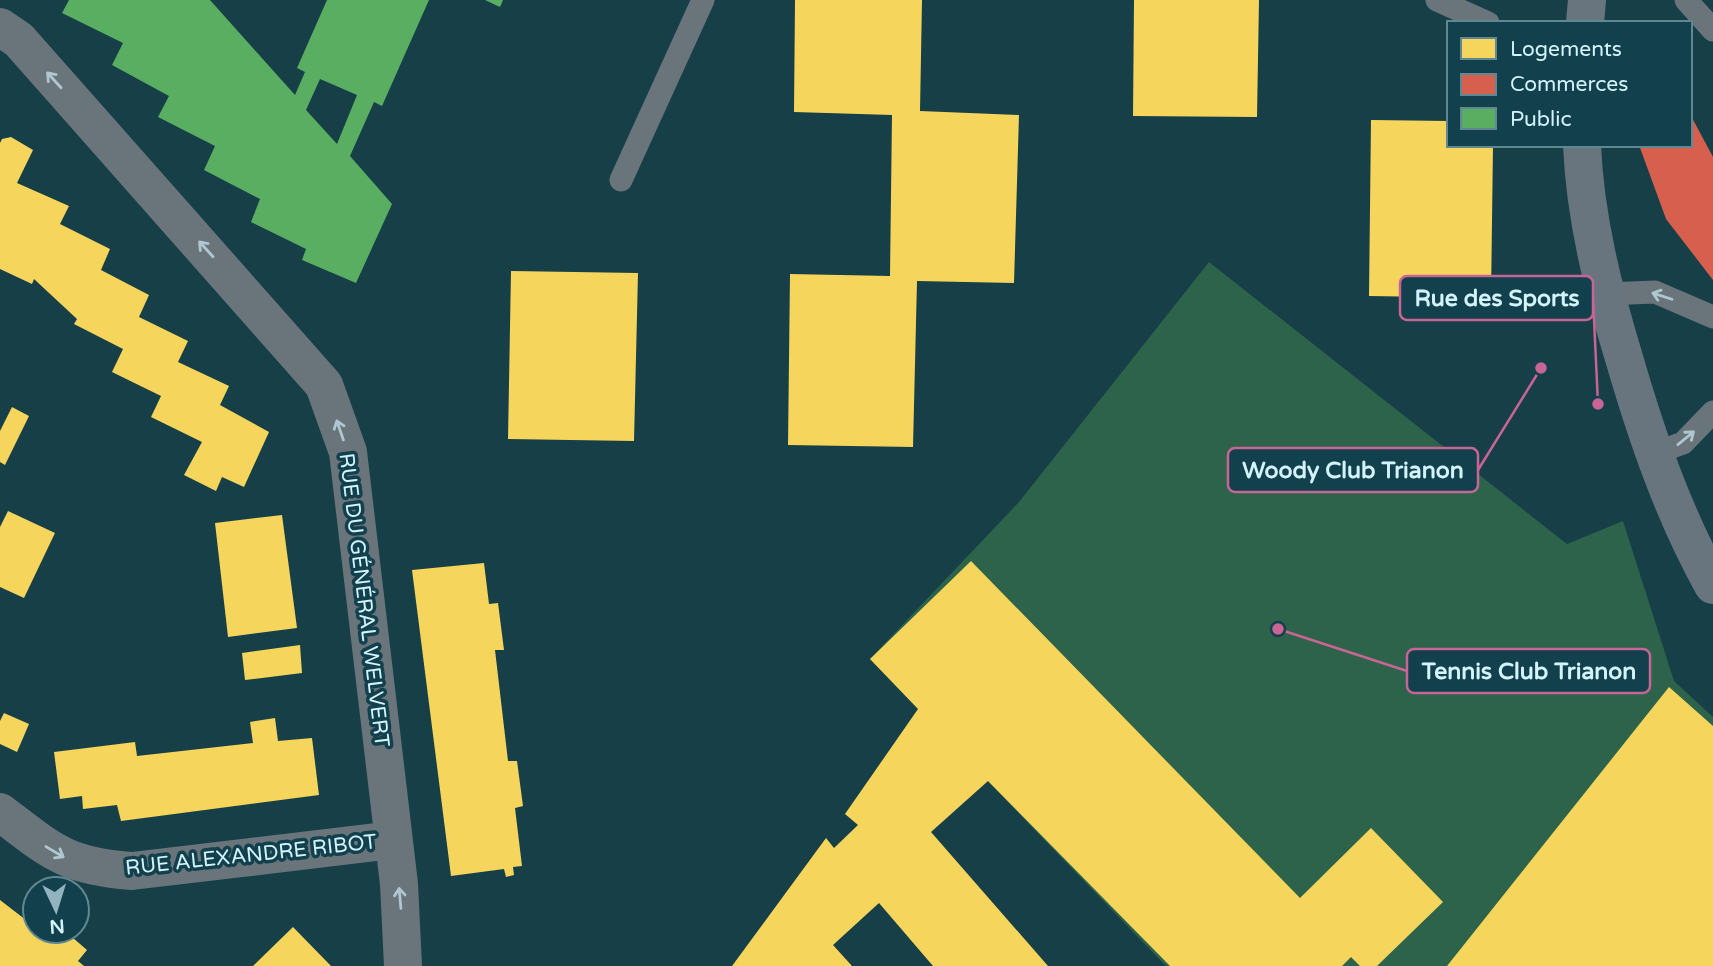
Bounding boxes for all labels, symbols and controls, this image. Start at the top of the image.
legend [1447,21,1692,147]
text: Logements [1510,37,1622,62]
one-way arrow [46,72,63,89]
text: Commerces [1510,72,1628,97]
text: Public [1510,107,1572,132]
one-way arrow [198,240,214,258]
callout: Rue des Sports [1400,276,1593,320]
text: Rue des Sports [1414,285,1580,313]
one-way arrow [1651,288,1673,301]
one-way arrow [333,419,345,441]
one-way arrow [1677,430,1695,446]
callout: Woody Club Trianon [1228,448,1478,492]
street label: RUE DU GÉNÉRAL WELVERT [334,452,394,749]
text: Woody Club Trianon [1242,457,1464,485]
callout: Tennis Club Trianon [1407,649,1650,693]
text: Tennis Club Trianon [1421,658,1636,686]
street label: RUE ALEXANDRE RIBOT [124,829,378,881]
one-way arrow [44,846,64,860]
north arrow [21,875,91,945]
one-way arrow [393,887,406,910]
text: N [49,914,65,937]

